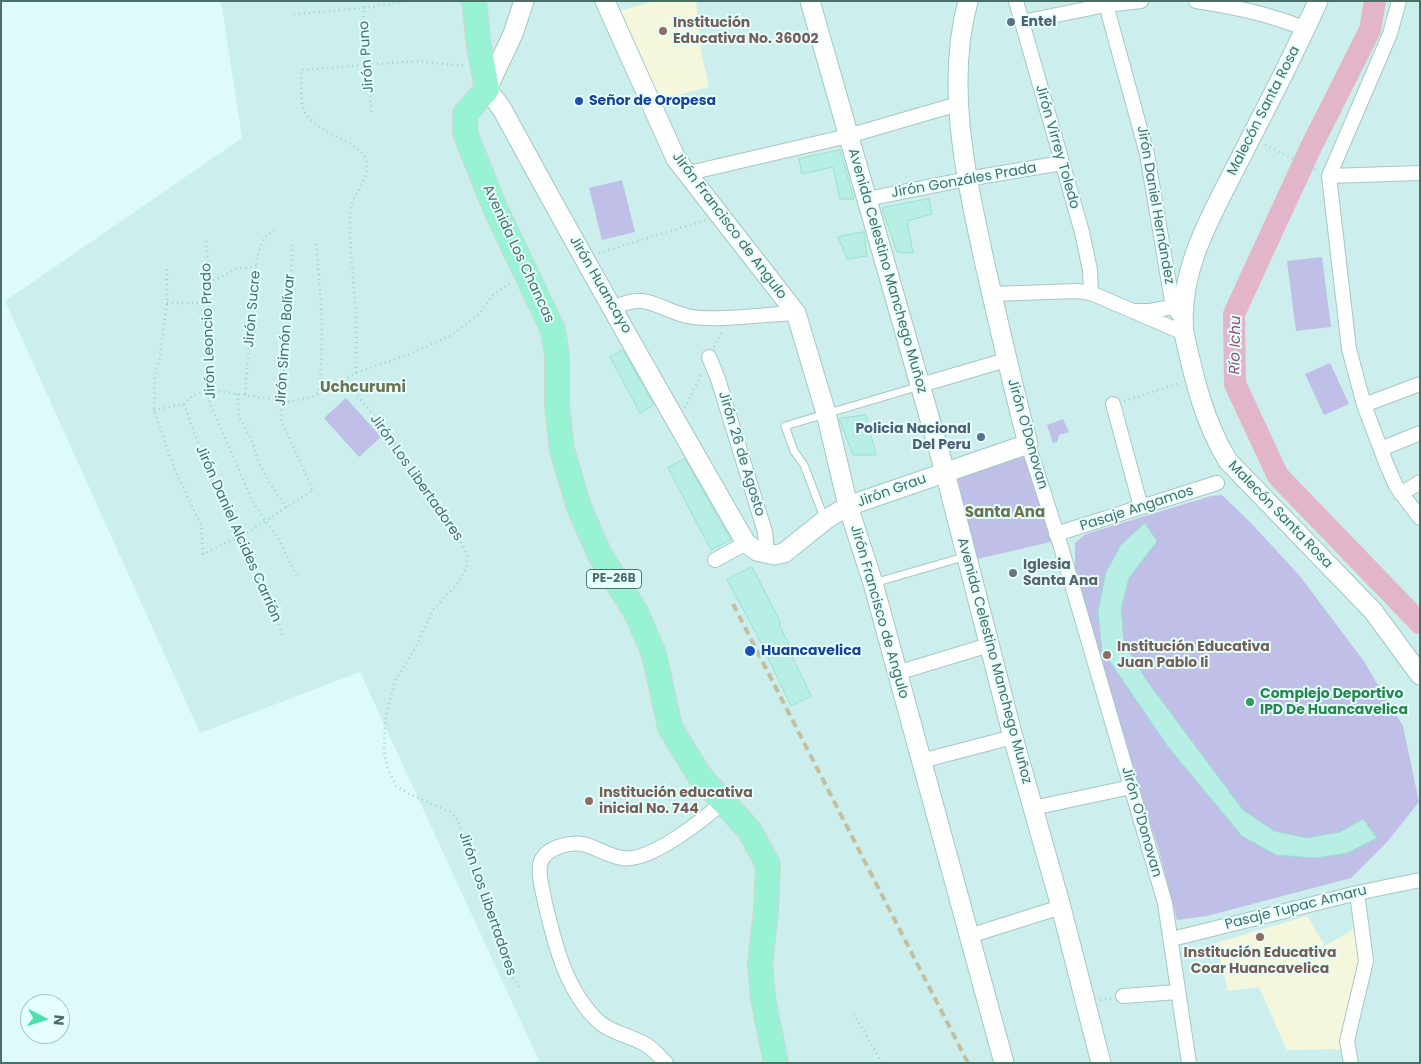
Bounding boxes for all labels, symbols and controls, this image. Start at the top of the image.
place label: Entel [1021,14,1056,30]
place label: Institución Educativa No. 36002 [673,15,819,48]
marker: Entel [1005,16,1017,28]
street label: Jirón Puno [356,20,378,94]
marker: Institución Educativa No. 36002 [657,25,669,37]
street label: Malecón Santa Rosa [1224,43,1304,179]
street label: Jirón Virrey Toledo [1031,83,1083,211]
place label: Señor de Oropesa [589,93,716,109]
marker: Señor de Oropesa [573,95,585,107]
street label: Jirón Daniel Hernández [1133,124,1177,286]
street label: Avenida Celestino Manchego Muñoz [844,146,930,396]
street label: Jirón Francisco de Angulo [668,149,790,303]
street label: Jirón Gonzáles Prada [890,160,1038,202]
street label: Avenida Los Chancas [479,182,557,326]
street label: Jirón Huancayo [565,233,635,337]
street label: Jirón Leoncio Prado [198,263,220,399]
street label: Jirón Sucre [241,270,265,348]
street label: Jirón Simón Bolívar [273,273,299,407]
water label: Río Ichu [1226,315,1246,375]
street label: Jirón O'Donovan [1003,377,1051,491]
district label: Uchcurumi [320,379,406,397]
street label: Jirón 26 de Agosto [714,390,768,518]
street label: Jirón Los Libertadores [366,411,466,545]
place label: Policia Nacional Del Peru [855,421,971,454]
marker: Policia Nacional Del Peru [975,431,987,443]
street label: Jirón Daniel Alcides Carrión [191,443,285,625]
street label: Malecón Santa Rosa [1224,458,1336,572]
street label: Jirón Grau [855,471,929,511]
street label: Pasaje Angamos [1078,483,1196,535]
district label: Santa Ana [965,504,1045,522]
street label: Jirón Francisco de Angulo [846,523,912,701]
street label: Avenida Celestino Manchego Muñoz [953,536,1035,786]
place label: Iglesia Santa Ana [1023,557,1098,590]
marker: Iglesia Santa Ana [1007,567,1019,579]
road number: PE-26B [586,570,642,588]
place label: Institución Educativa Juan Pablo Ii [1117,639,1270,672]
place label: Huancavelica [761,643,861,659]
marker: Huancavelica [743,644,757,658]
marker: Institución Educativa Juan Pablo Ii [1101,649,1113,661]
place label: Complejo Deportivo IPD De Huancavelica [1260,686,1408,719]
marker: Complejo Deportivo IPD De Huancavelica [1244,696,1256,708]
street label: Jirón O'Donovan [1117,765,1165,879]
place label: Institución educativa inicial No. 744 [599,785,753,818]
marker: Institución educativa inicial No. 744 [583,795,595,807]
street label: Jirón Los Libertadores [455,830,519,978]
street label: Pasaje Tupac Amaru [1223,882,1369,934]
marker: Institución Educativa Coar Huancavelica [1254,931,1266,943]
place label: Institución Educativa Coar Huancavelica [1184,945,1336,978]
north arrow [20,994,70,1044]
text: N [49,1014,69,1026]

